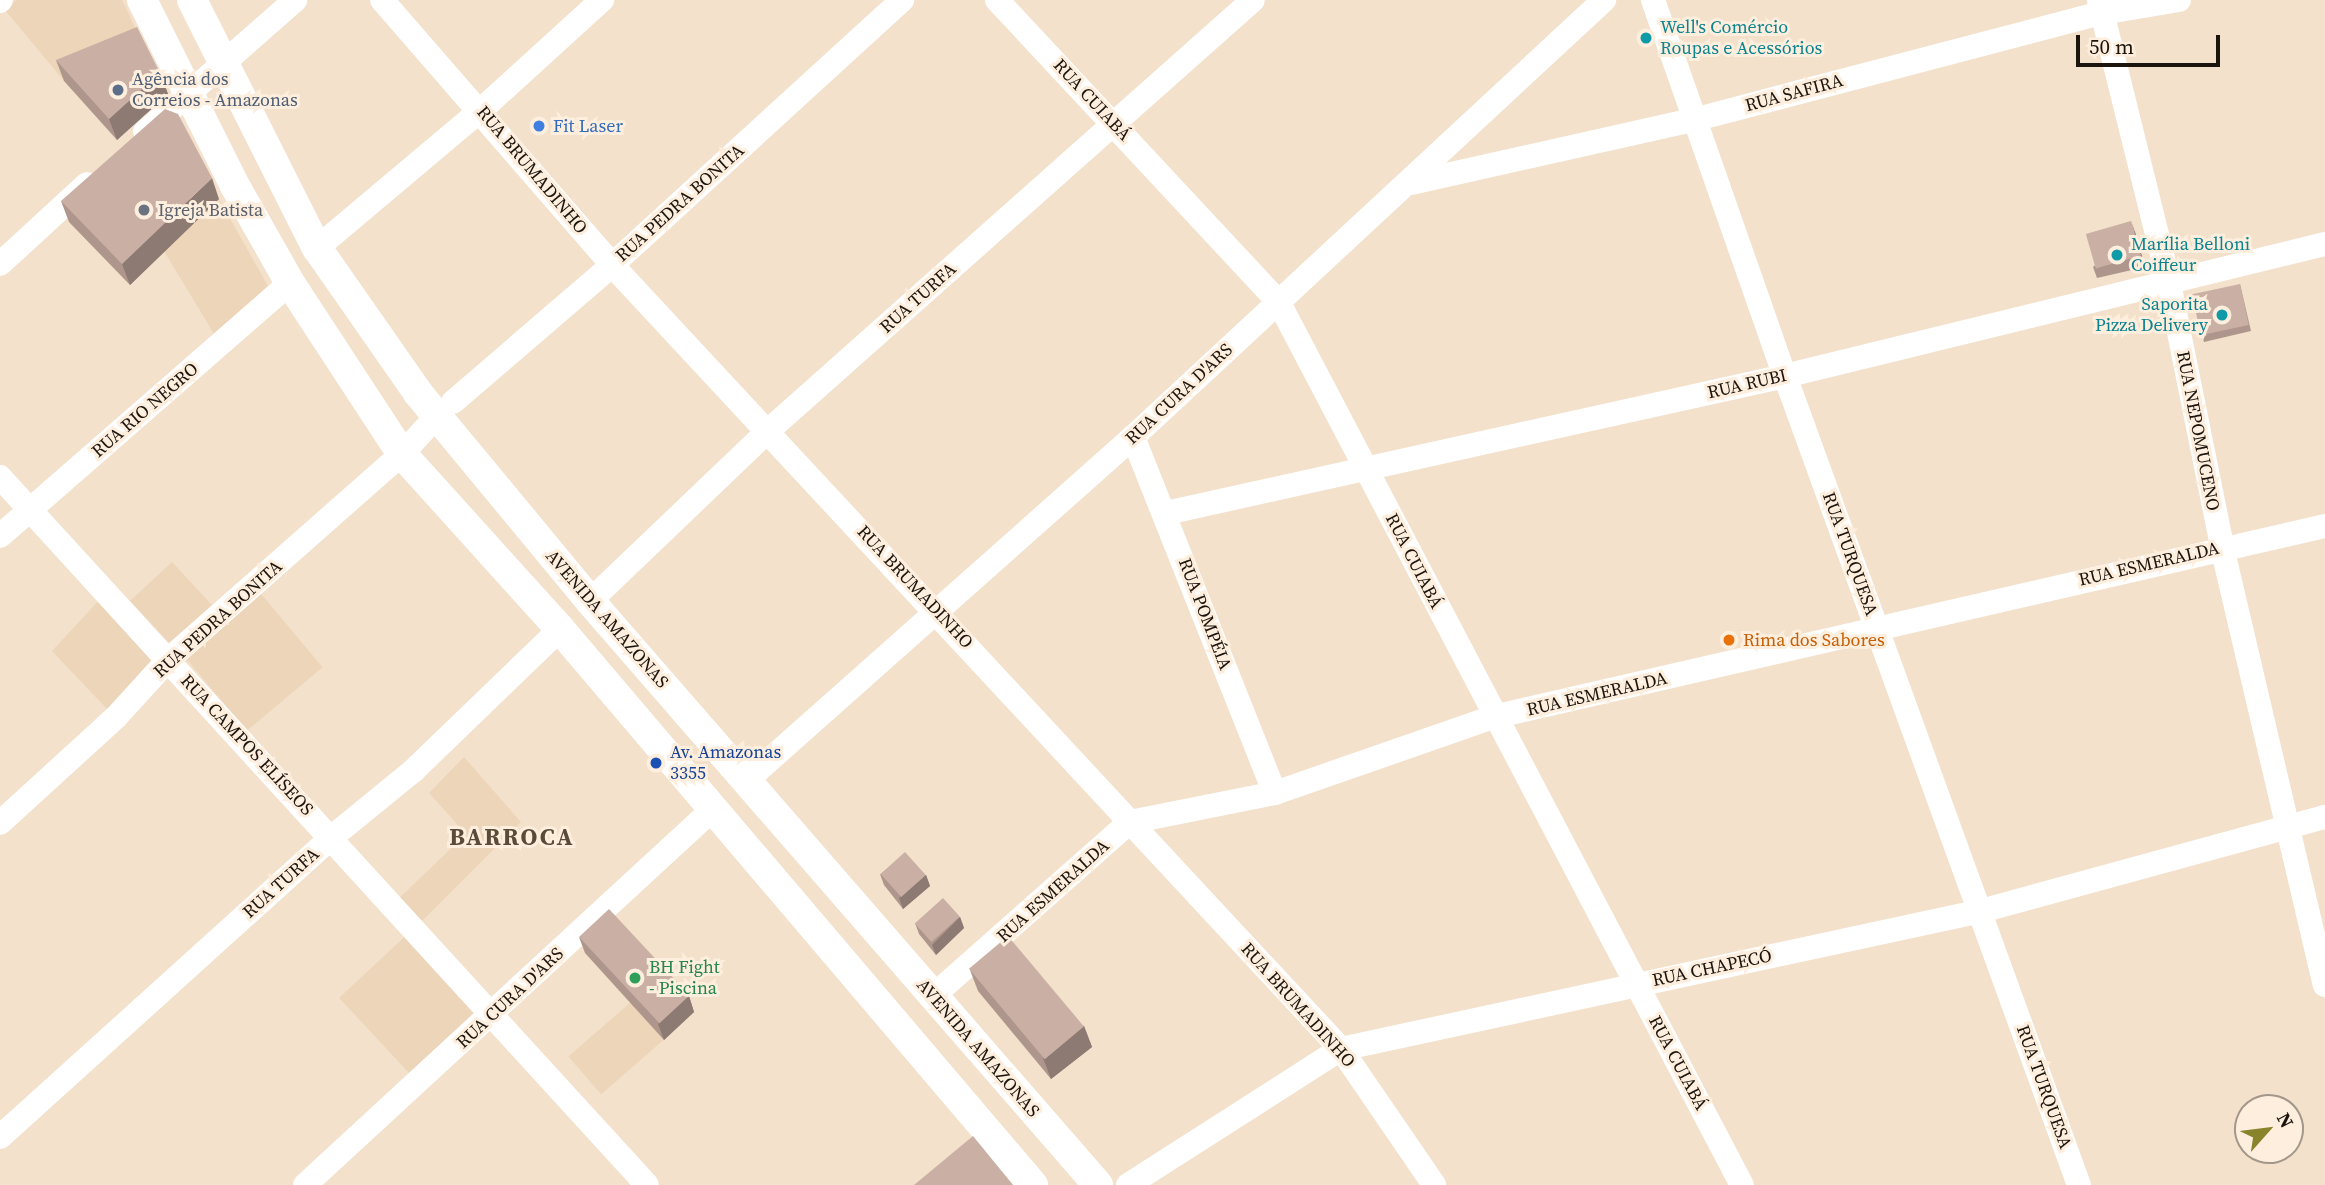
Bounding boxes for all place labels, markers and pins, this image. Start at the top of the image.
place label: Well's Comércio Roupas e Acessórios [1660,17,1822,60]
marker: Well's Comércio Roupas e Acessórios [1638,30,1654,46]
place label: Agência dos Correios - Amazonas [132,69,298,112]
marker: Agência dos Correios - Amazonas [110,82,126,98]
place label: Fit Laser [553,115,623,137]
marker: Fit Laser [531,118,547,134]
place label: Igreja Batista [158,199,263,221]
marker: Igreja Batista [136,202,152,218]
place label: Marília Belloni Coiffeur [2131,234,2250,276]
marker: Marília Belloni Coiffeur [2109,247,2125,263]
place label: Saporita Pizza Delivery [2095,294,2208,336]
marker: Saporita Pizza Delivery [2214,307,2230,323]
place label: Rima dos Sabores [1743,629,1885,651]
marker: Rima dos Sabores [1721,632,1737,648]
place label: Av. Amazonas 3355 [670,742,781,784]
marker: Av. Amazonas 3355 [648,755,664,771]
place label: BH Fight - Piscina [649,957,720,1000]
marker: BH Fight - Piscina [627,970,643,986]

